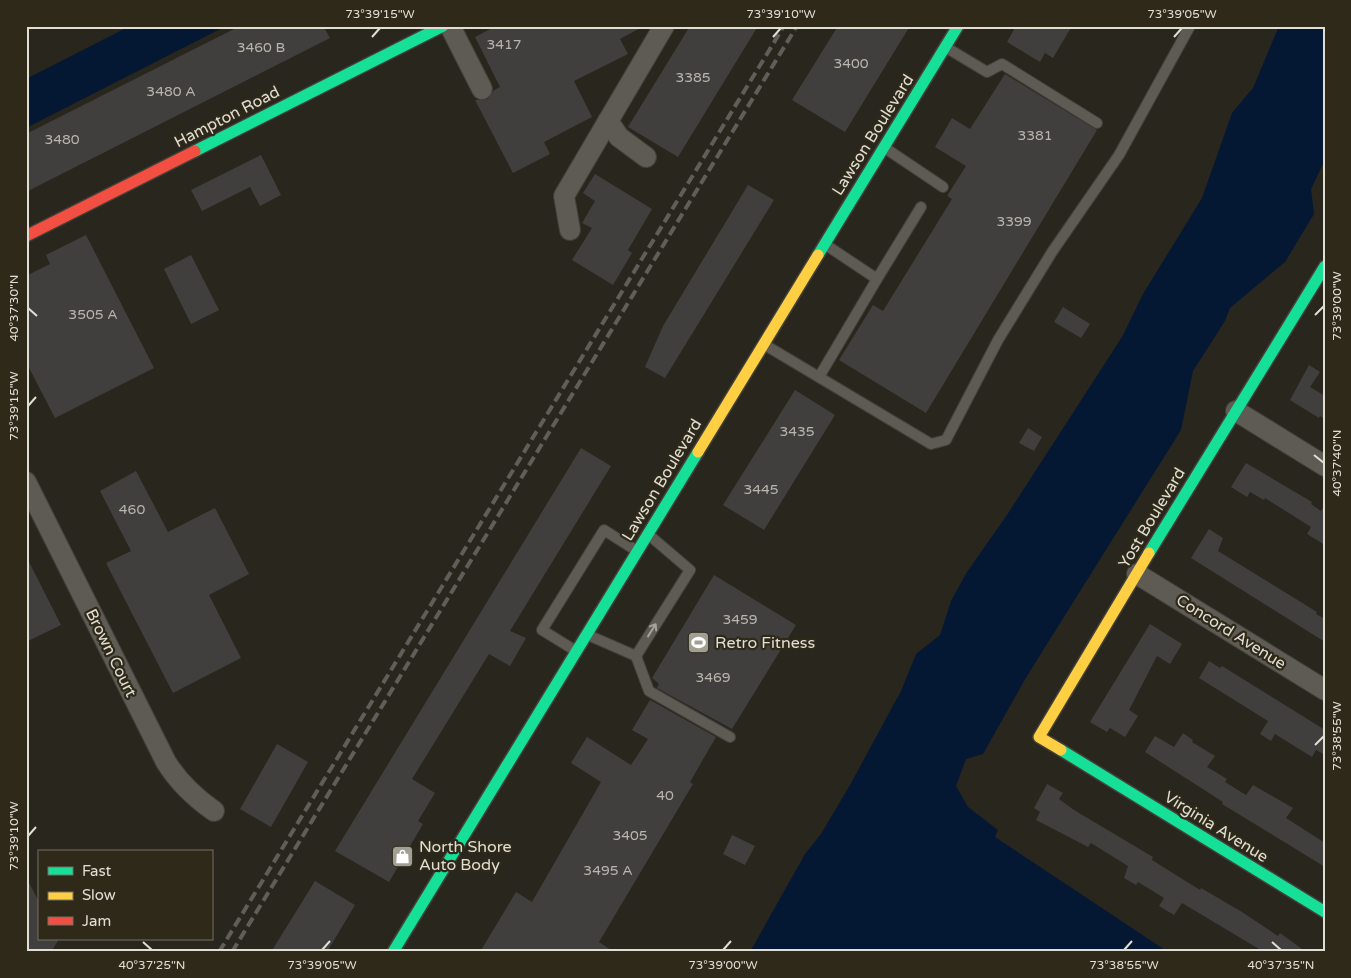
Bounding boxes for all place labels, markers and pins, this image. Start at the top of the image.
sports icon: Retro Fitness [687,631,711,655]
place label: Retro Fitness [715,633,815,653]
place label: North Shore Auto Body [419,837,512,875]
shop icon: North Shore Auto Body [391,844,415,868]

